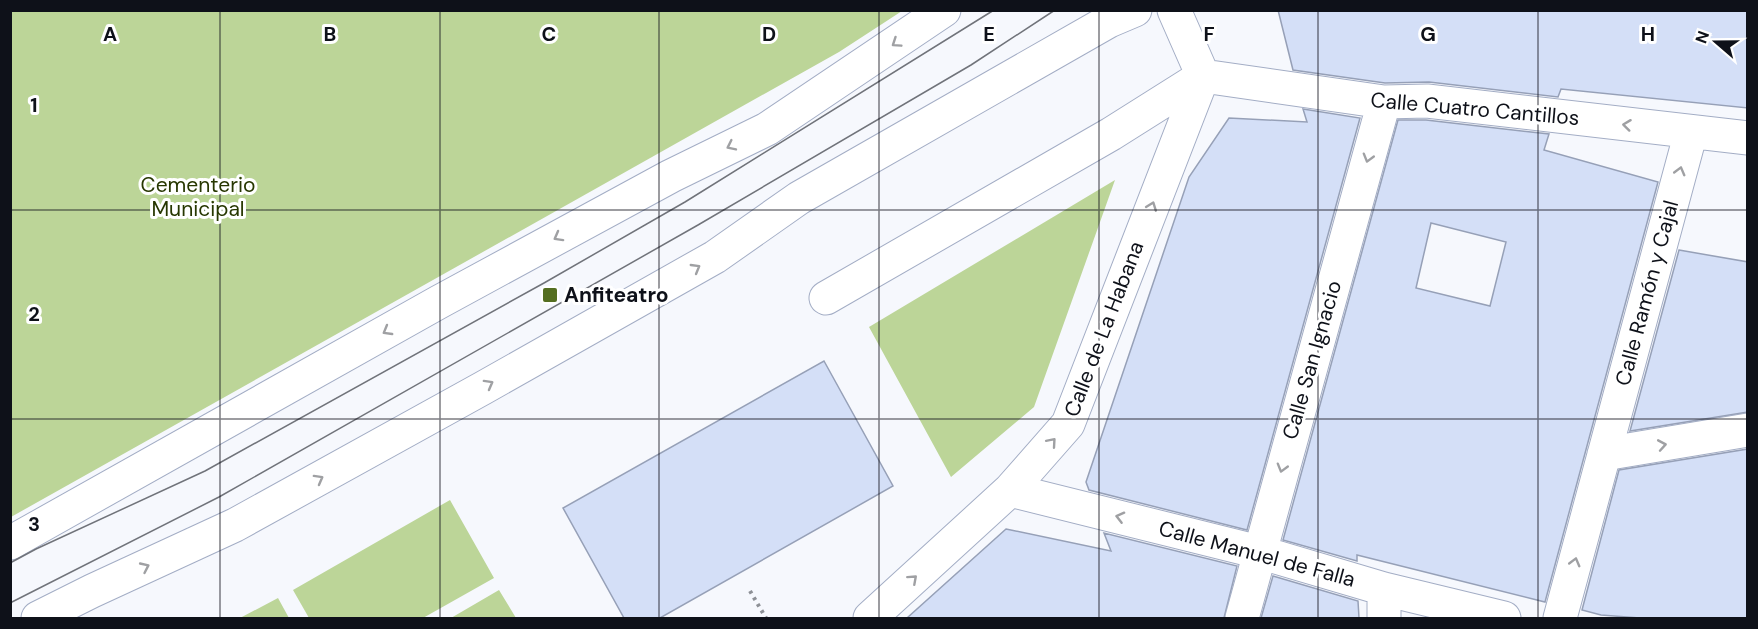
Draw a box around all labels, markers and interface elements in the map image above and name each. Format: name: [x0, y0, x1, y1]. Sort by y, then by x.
north arrow: [1686, 12, 1746, 72]
text: A: [103, 21, 117, 47]
text: B: [324, 21, 336, 47]
text: C: [542, 21, 556, 47]
text: D: [762, 21, 776, 47]
text: E: [983, 21, 995, 47]
text: F: [1203, 21, 1215, 47]
text: G: [1420, 21, 1436, 47]
text: H: [1641, 21, 1655, 47]
text: N: [1691, 28, 1714, 46]
one-way arrow: [892, 36, 903, 47]
street label: Calle Cuatro Cantillos: [1369, 86, 1581, 132]
text: 1: [30, 92, 38, 118]
one-way arrow: [1622, 119, 1631, 131]
one-way arrow: [726, 139, 737, 151]
one-way arrow: [1363, 152, 1375, 163]
one-way arrow: [1673, 166, 1686, 176]
park label: Cementerio Municipal: [141, 171, 255, 223]
street label: Calle Ramón y Cajal: [1609, 197, 1685, 389]
one-way arrow: [1145, 201, 1158, 212]
one-way arrow: [554, 230, 564, 241]
street label: Calle de La Habana: [1058, 237, 1150, 421]
one-way arrow: [690, 264, 700, 275]
street label: Calle San Ignacio: [1276, 277, 1348, 443]
place label: Anfiteatro: [564, 281, 669, 309]
marker: Anfiteatro: [541, 286, 559, 304]
text: 2: [28, 301, 40, 327]
one-way arrow: [383, 324, 393, 335]
one-way arrow: [483, 380, 493, 391]
one-way arrow: [1045, 438, 1056, 449]
one-way arrow: [1657, 439, 1666, 451]
one-way arrow: [1277, 462, 1289, 473]
one-way arrow: [312, 475, 323, 486]
text: 3: [28, 511, 40, 537]
one-way arrow: [1116, 512, 1126, 525]
street label: Calle Manuel de Falla: [1156, 514, 1358, 594]
one-way arrow: [1568, 557, 1581, 567]
one-way arrow: [138, 562, 149, 574]
one-way arrow: [906, 575, 917, 586]

